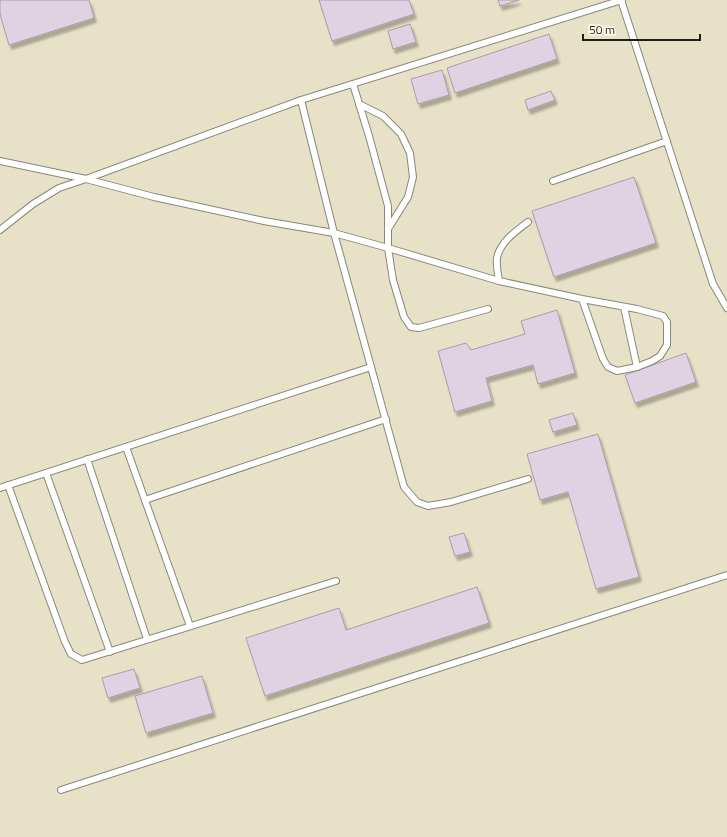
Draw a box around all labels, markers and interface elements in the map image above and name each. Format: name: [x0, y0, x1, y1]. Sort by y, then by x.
scale bar: [583, 16, 700, 42]
text: 50 m: [589, 20, 615, 39]

